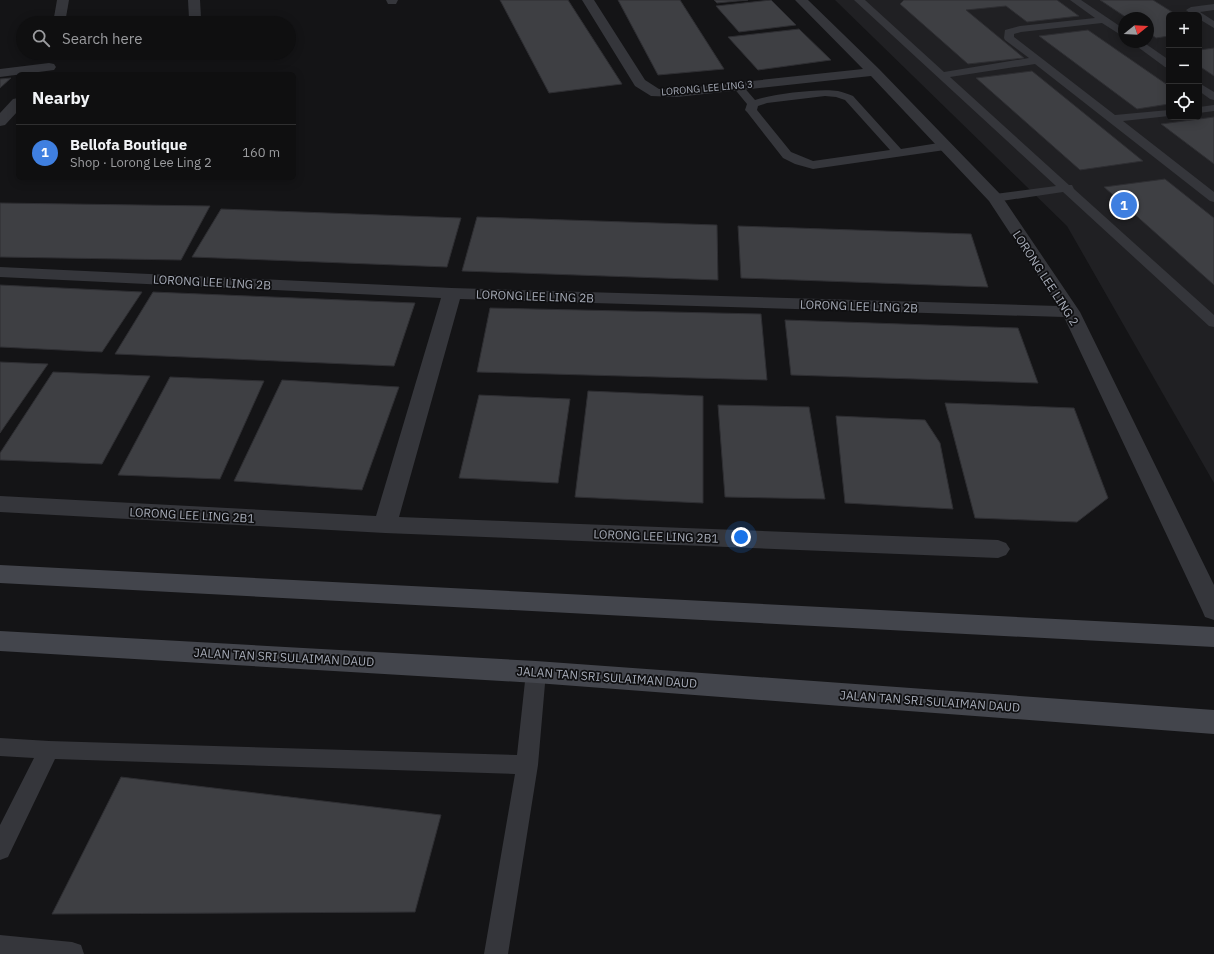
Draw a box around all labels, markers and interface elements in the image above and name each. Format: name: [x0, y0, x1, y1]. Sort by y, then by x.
north arrow: [1118, 12, 1154, 48]
map controls: [1166, 12, 1202, 120]
button: +: [1166, 12, 1202, 48]
search box: [16, 16, 296, 60]
icon: search: [30, 27, 52, 49]
text: Search here: [62, 29, 142, 48]
button: −: [1166, 48, 1202, 84]
street label: LORONG LEE LING 3: [661, 78, 753, 98]
button: locate: [1166, 84, 1202, 120]
text: Nearby: [32, 87, 90, 109]
text: Bellofa Boutique: [70, 135, 187, 154]
text: 1: [41, 144, 49, 161]
text: 160 m: [242, 144, 280, 161]
text: Shop · Lorong Lee Ling 2: [70, 154, 212, 171]
pin: 1: [1111, 190, 1137, 220]
street label: LORONG LEE LING 2: [1010, 228, 1082, 328]
street label: LORONG LEE LING 2B: [153, 271, 272, 293]
street label: LORONG LEE LING 2B: [476, 286, 594, 306]
street label: LORONG LEE LING 2B: [800, 296, 918, 316]
street label: LORONG LEE LING 2B1: [129, 504, 255, 526]
street label: LORONG LEE LING 2B1: [593, 526, 719, 546]
your location: [731, 527, 751, 547]
street label: JALAN TAN SRI SULAIMAN DAUD: [193, 645, 375, 669]
street label: JALAN TAN SRI SULAIMAN DAUD: [516, 663, 698, 691]
street label: JALAN TAN SRI SULAIMAN DAUD: [839, 687, 1021, 715]

